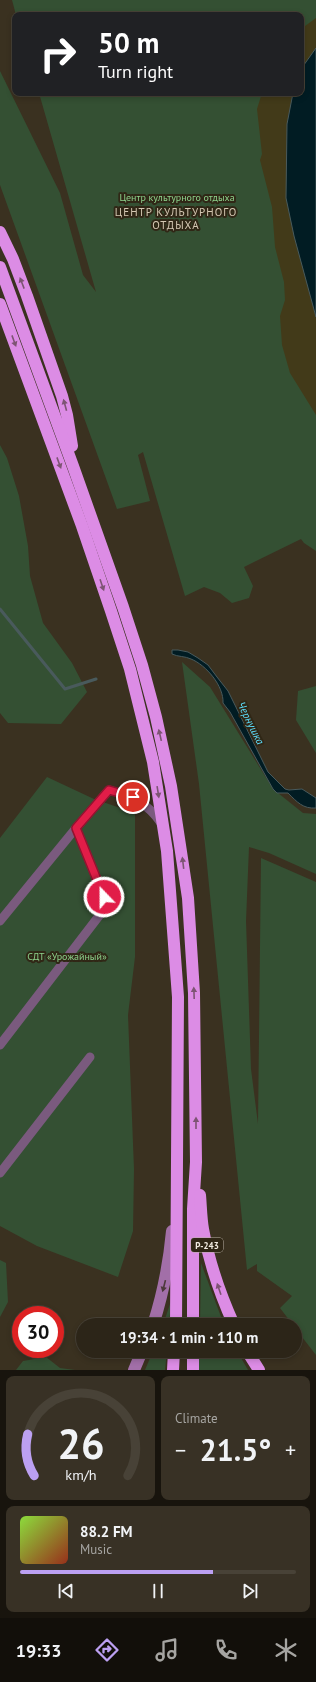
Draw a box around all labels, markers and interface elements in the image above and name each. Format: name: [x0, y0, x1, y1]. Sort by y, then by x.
text: 50 m: [98, 24, 159, 61]
icon: right: [32, 28, 84, 80]
text: Turn right: [98, 60, 173, 83]
park label: Центр культурного отдыха: [119, 191, 235, 204]
district label: ЦЕНТР КУЛЬТУРНОГО ОТДЫХА: [115, 205, 237, 232]
one-way arrow: [18, 276, 24, 288]
one-way arrow: [11, 335, 17, 347]
one-way arrow: [62, 399, 68, 411]
one-way arrow: [56, 457, 62, 469]
one-way arrow: [99, 580, 105, 592]
water label: Чернушка: [235, 699, 268, 747]
one-way arrow: [157, 729, 163, 742]
pin: [116, 780, 150, 814]
one-way arrow: [155, 785, 161, 798]
icon: arrive: [122, 786, 144, 808]
one-way arrow: [180, 857, 187, 869]
position arrow: [83, 876, 125, 918]
park label: СДТ «Урожайный»: [27, 950, 107, 963]
one-way arrow: [191, 986, 197, 999]
one-way arrow: [193, 1116, 199, 1129]
road number: Р-243: [191, 1238, 223, 1252]
one-way arrow: [161, 1280, 167, 1292]
one-way arrow: [216, 1283, 222, 1295]
speed limit sign: 30: [12, 1306, 64, 1358]
text: 19:34 · 1 min · 110 m: [120, 1328, 258, 1347]
text: Climate: [175, 1410, 218, 1427]
text: 26: [57, 1417, 104, 1470]
text: 21.5°: [200, 1430, 271, 1469]
text: −: [175, 1436, 186, 1464]
text: +: [285, 1436, 296, 1464]
text: km/h: [65, 1465, 96, 1484]
text: 88.2 FM: [80, 1522, 133, 1541]
text: Music: [80, 1541, 112, 1558]
icon: previous: [55, 1580, 77, 1602]
icon: pause: [147, 1580, 169, 1602]
icon: next: [239, 1580, 261, 1602]
icon: directions: [93, 1636, 121, 1664]
icon: music: [153, 1636, 181, 1664]
icon: phone: [212, 1636, 240, 1664]
icon: climate: [272, 1636, 300, 1664]
text: 19:33: [16, 1639, 62, 1662]

